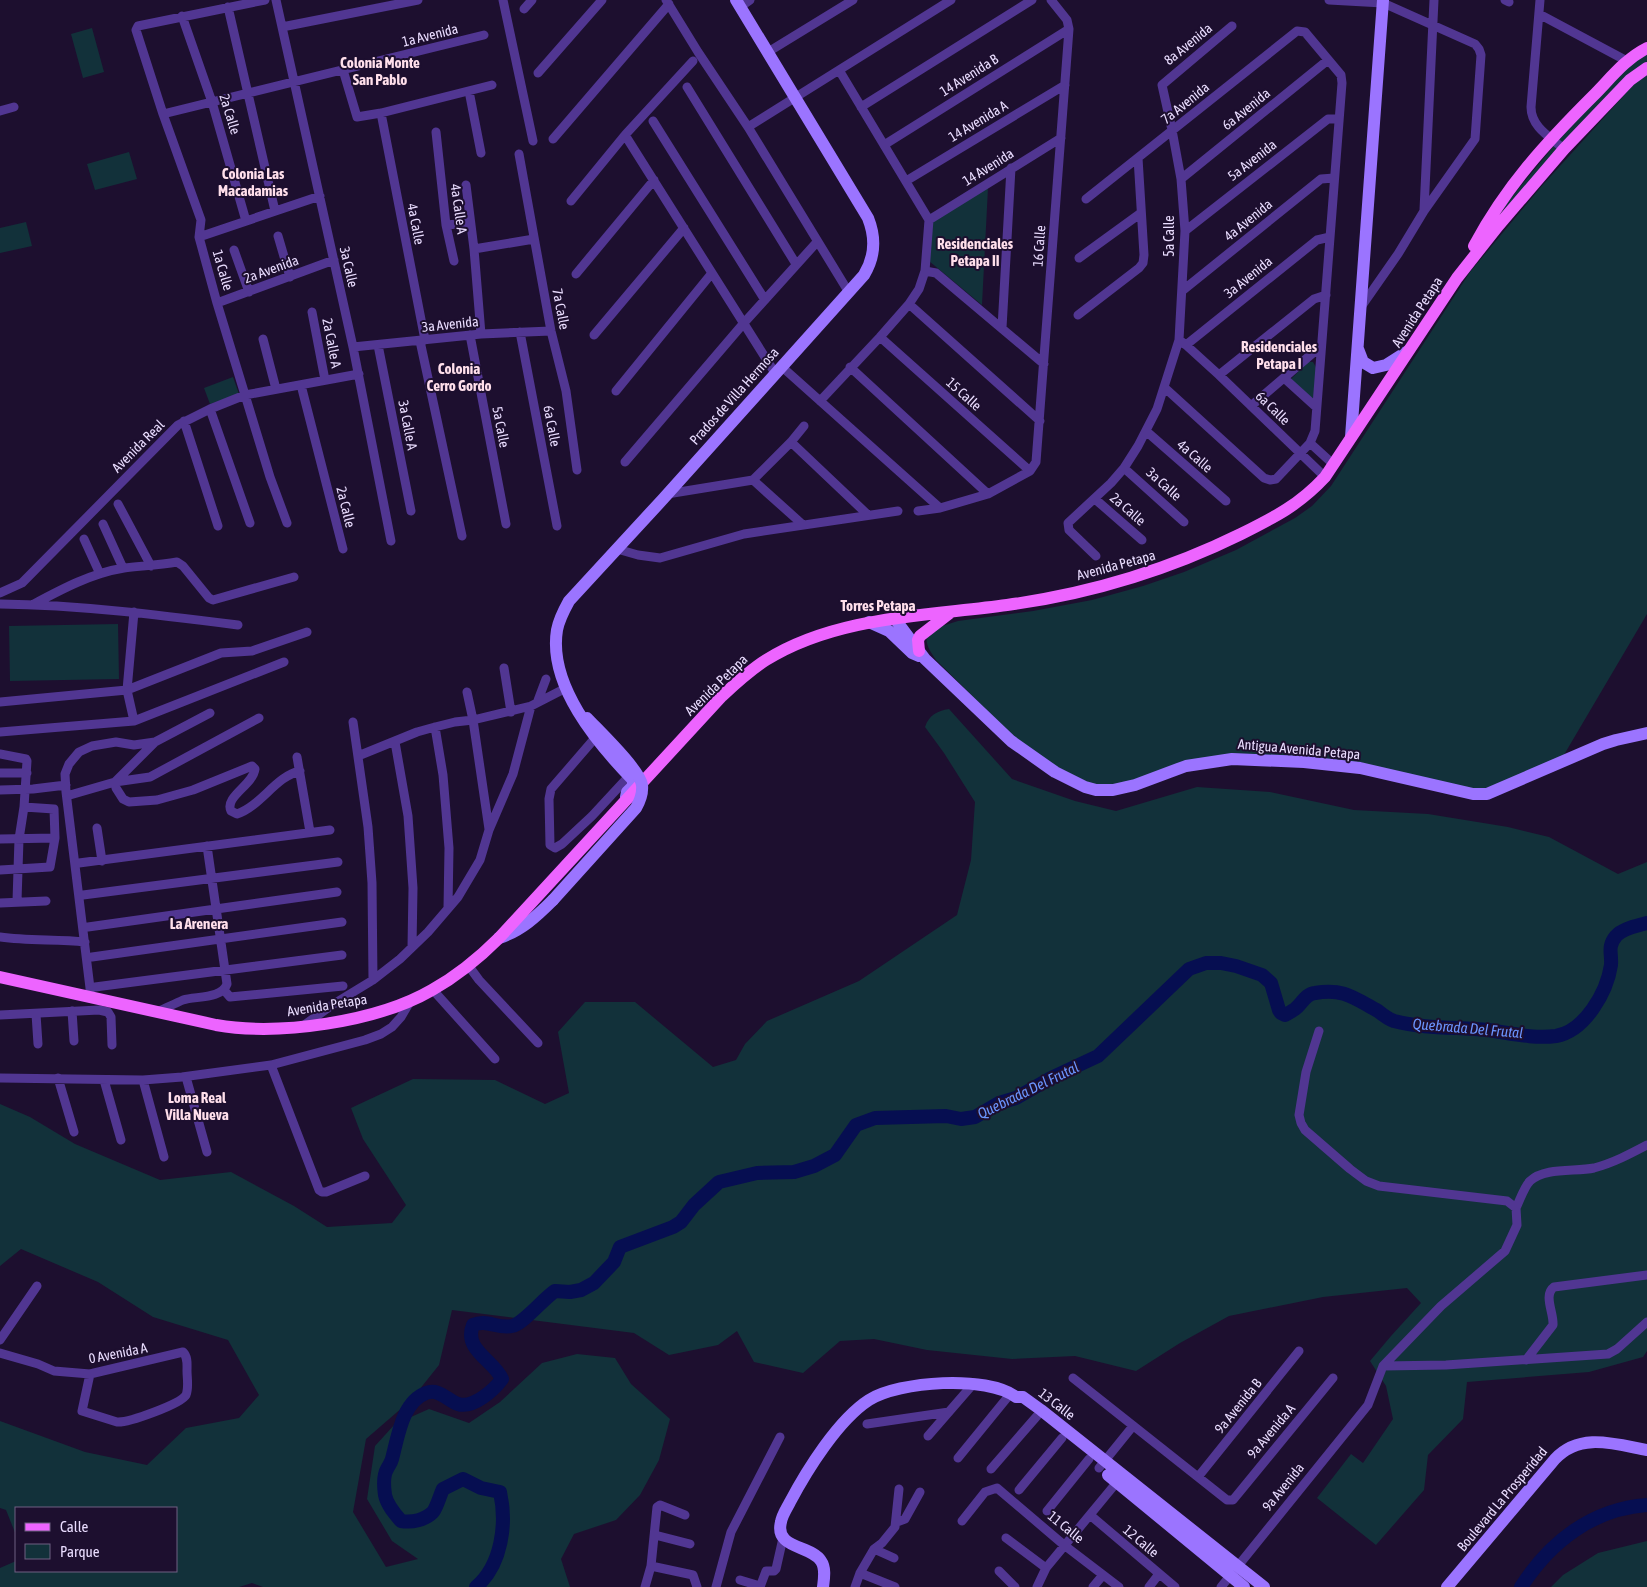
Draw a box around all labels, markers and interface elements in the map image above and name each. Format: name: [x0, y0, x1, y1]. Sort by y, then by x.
street label: 1a Avenida: [400, 20, 460, 50]
street label: 8a Avenida: [1161, 20, 1215, 68]
street label: 14 Avenida B: [937, 51, 1001, 99]
district label: Colonia Monte San Pablo: [340, 54, 420, 88]
street label: 7a Avenida: [1158, 79, 1212, 127]
street label: 6a Avenida: [1219, 85, 1273, 133]
street label: 2a Calle: [216, 92, 244, 136]
street label: 14 Avenida A: [946, 97, 1010, 145]
street label: 5a Avenida: [1225, 136, 1279, 184]
street label: 14 Avenida: [960, 145, 1016, 189]
district label: Colonia Las Macadamias: [218, 165, 289, 199]
street label: 4a Calle A: [448, 183, 470, 235]
street label: 4a Avenida: [1221, 196, 1275, 244]
street label: 4a Calle: [404, 202, 428, 246]
street label: 5a Calle: [1161, 215, 1177, 257]
street label: 16 Calle: [1030, 225, 1048, 267]
district label: Residenciales Petapa II: [937, 235, 1014, 269]
street label: 3a Calle: [337, 245, 361, 289]
street label: 1a Calle: [210, 248, 236, 292]
street label: 2a Avenida: [241, 252, 301, 286]
street label: 3a Avenida: [1221, 253, 1275, 301]
street label: Avenida Petapa: [1388, 274, 1446, 350]
street label: 7a Calle: [549, 287, 573, 331]
street label: 3a Avenida: [421, 313, 479, 335]
street label: 2a Calle A: [319, 317, 345, 369]
district label: Residenciales Petapa I: [1241, 338, 1318, 372]
street label: Prados de Villa Hermosa: [686, 344, 782, 448]
district label: Colonia Cerro Gordo: [426, 360, 492, 394]
street label: 15 Calle: [943, 374, 985, 414]
street label: 6a Calle: [1253, 388, 1293, 428]
street label: 3a Calle A: [395, 399, 421, 451]
street label: 6a Calle: [540, 404, 564, 448]
street label: 5a Calle: [489, 405, 513, 449]
street label: Avenida Real: [108, 416, 168, 476]
street label: 4a Calle: [1174, 436, 1216, 476]
street label: 3a Calle: [1143, 464, 1185, 504]
street label: 2a Calle: [333, 485, 359, 529]
street label: 2a Calle: [1107, 489, 1149, 529]
street label: Avenida Petapa: [1075, 547, 1157, 583]
district label: Torres Petapa: [840, 597, 916, 614]
street label: Avenida Petapa: [681, 651, 751, 719]
street label: Antigua Avenida Petapa: [1237, 736, 1361, 762]
district label: La Arenera: [170, 915, 228, 932]
street label: Avenida Petapa: [286, 991, 368, 1019]
water label: Quebrada Del Frutal: [1412, 1015, 1524, 1041]
water label: Quebrada Del Frutal: [974, 1058, 1082, 1122]
district label: Loma Real Villa Nueva: [164, 1089, 229, 1123]
street label: 0 Avenida A: [87, 1339, 149, 1367]
street label: 9a Avenida B: [1211, 1375, 1265, 1437]
street label: 13 Calle: [1036, 1385, 1078, 1423]
street label: 9a Avenida A: [1244, 1401, 1298, 1461]
street label: Boulevard La Prosperidad: [1454, 1444, 1550, 1554]
street label: 9a Avenida: [1259, 1460, 1307, 1514]
legend: [15, 1507, 178, 1572]
street label: 11 Calle: [1045, 1508, 1087, 1546]
text: Calle: [60, 1518, 89, 1535]
street label: 12 Calle: [1120, 1522, 1162, 1560]
text: Parque: [60, 1543, 100, 1560]

